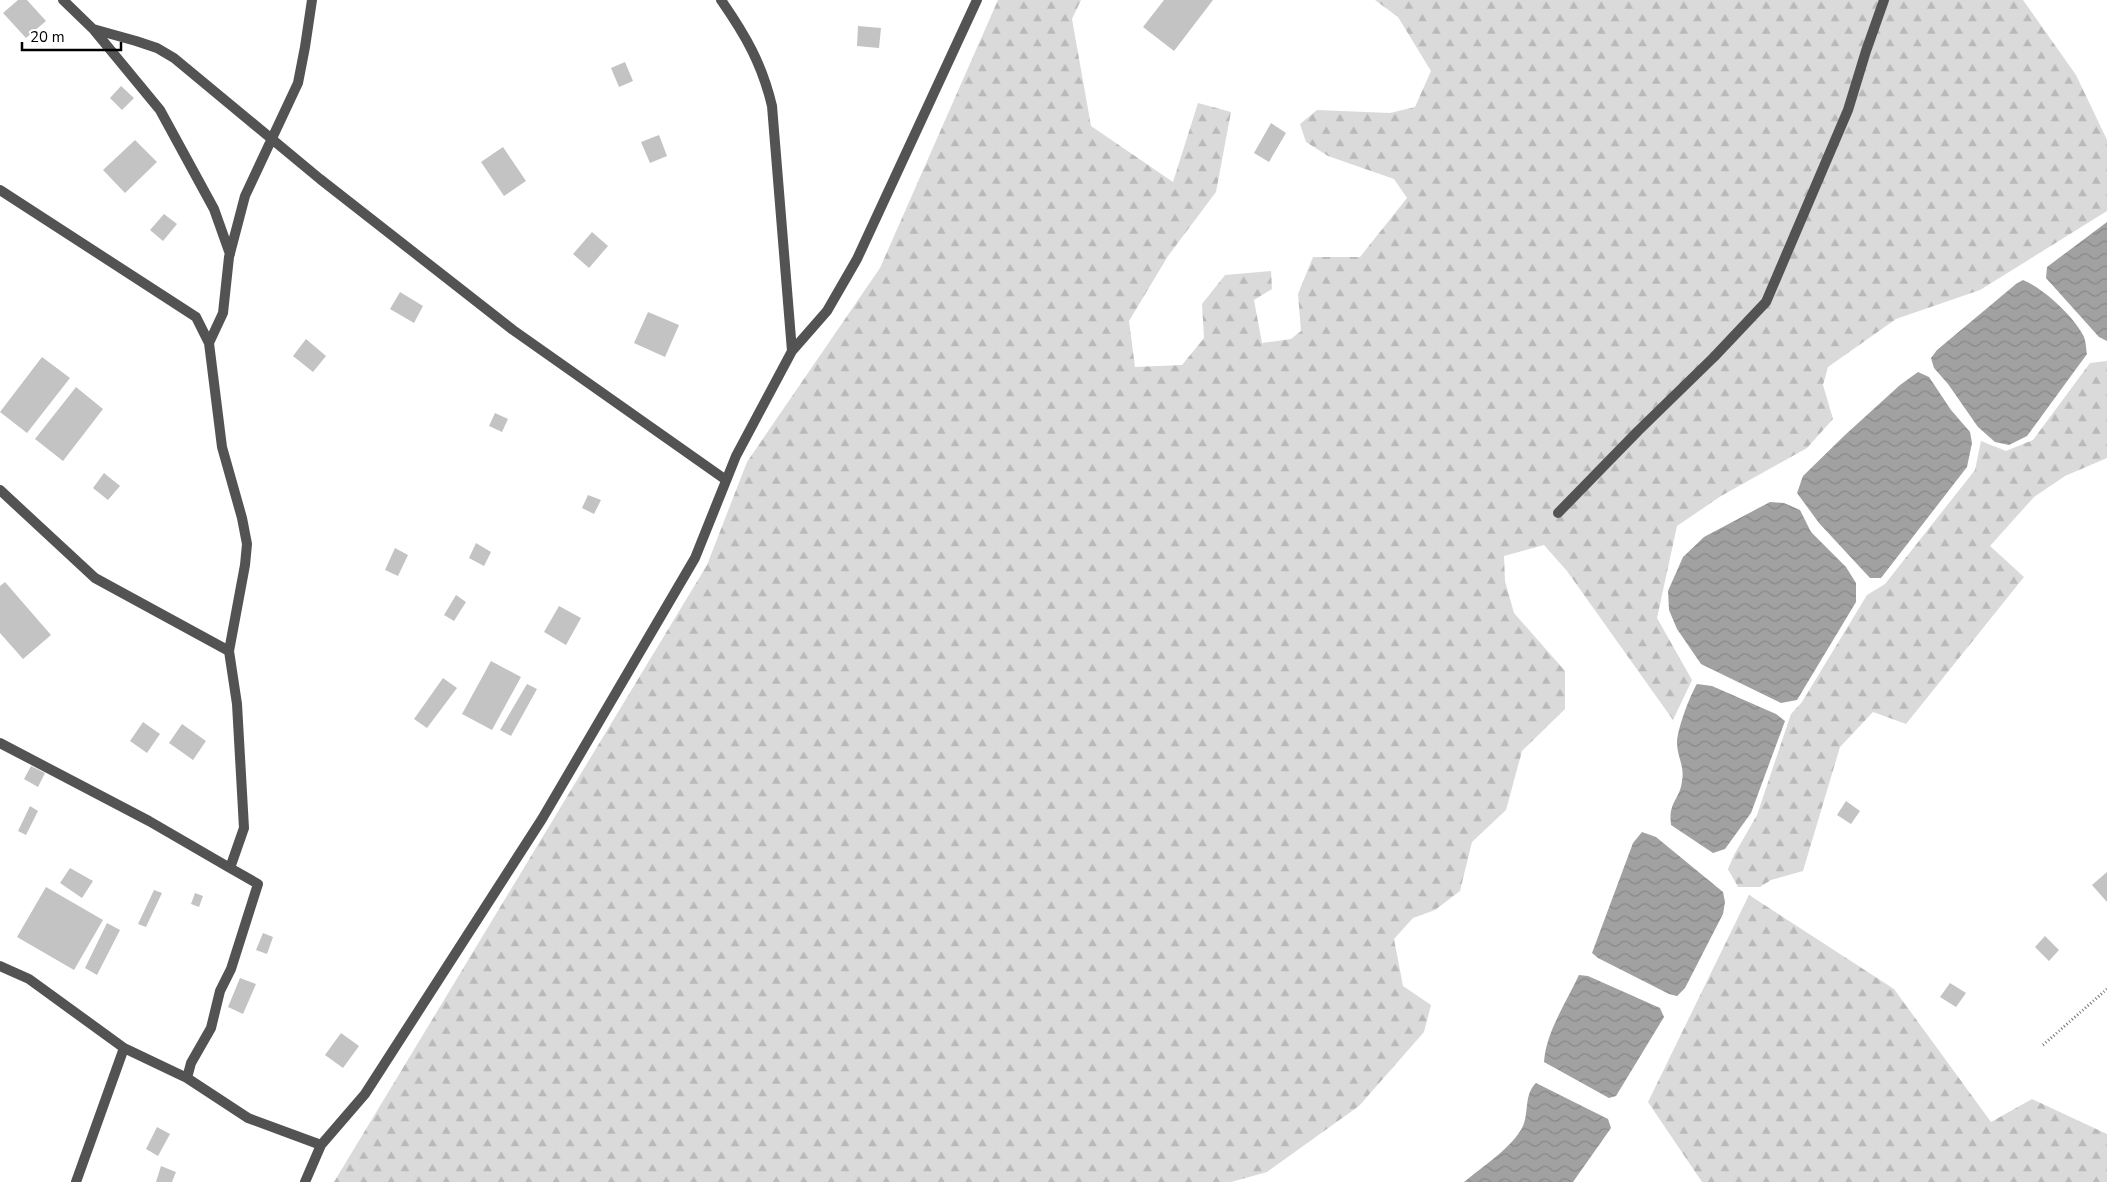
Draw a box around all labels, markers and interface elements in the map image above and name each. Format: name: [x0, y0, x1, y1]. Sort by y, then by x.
scale bar: [22, 20, 121, 52]
text: 20 m: [30, 27, 65, 47]

